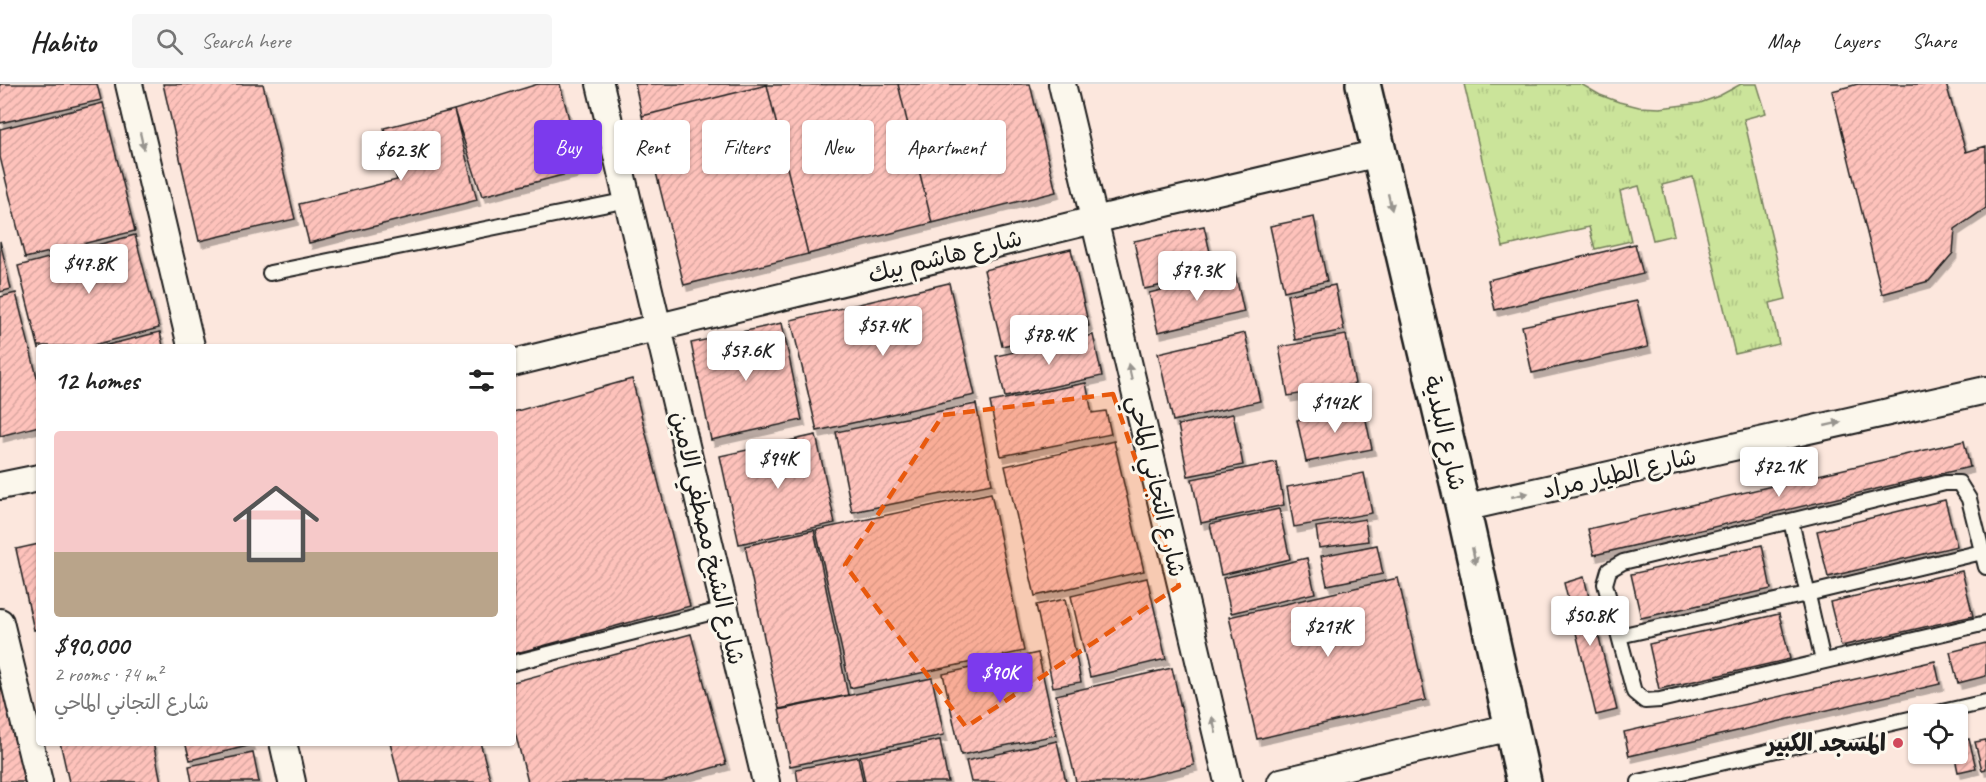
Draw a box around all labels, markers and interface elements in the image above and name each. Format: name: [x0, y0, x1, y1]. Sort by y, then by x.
search box: [132, 14, 552, 68]
text: Habito: [30, 24, 96, 59]
icon: search: [153, 25, 186, 58]
text: Search here: [201, 27, 291, 55]
text: Map: [1767, 28, 1800, 54]
text: Layers: [1833, 28, 1879, 54]
text: Share: [1912, 28, 1956, 54]
chip: Buy: [534, 120, 602, 174]
chip: Rent: [614, 120, 690, 174]
chip: Filters: [702, 120, 790, 174]
chip: New: [802, 120, 874, 174]
chip: Apartment: [886, 120, 1006, 174]
pin: $62.3K: [352, 131, 450, 182]
one-way arrow: [138, 132, 148, 150]
text: $62.3K: [376, 138, 426, 163]
one-way arrow: [1386, 193, 1396, 212]
street label: شارع هاشم بيك: [865, 222, 1026, 293]
pin: $47.8K: [40, 244, 138, 295]
text: $47.8K: [64, 251, 114, 276]
pin: $79.3K: [1148, 251, 1246, 302]
text: $79.3K: [1172, 258, 1222, 283]
pin: $57.4K: [834, 306, 932, 357]
text: $57.4K: [858, 313, 908, 338]
pin: $78.4K: [1000, 315, 1098, 366]
text: $78.4K: [1024, 322, 1074, 347]
pin: $57.6K: [697, 331, 795, 382]
text: $57.6K: [721, 338, 771, 363]
one-way arrow: [1125, 363, 1135, 381]
text: 12 homes: [54, 364, 139, 397]
icon: filters: [465, 364, 498, 397]
street label: شارع البلدية: [1415, 373, 1473, 494]
pin: $142K: [1293, 383, 1377, 434]
text: $142K: [1312, 390, 1358, 415]
street label: شارع التجاني الماحي: [1116, 392, 1193, 581]
street label: شارع الشيخ مصطفي الامين: [658, 408, 752, 669]
one-way arrow: [1824, 419, 1843, 429]
pin: $94K: [742, 439, 814, 490]
street label: شارع الطيار مراد: [1539, 441, 1700, 507]
text: $94K: [760, 446, 796, 471]
pin: $72.1K: [1730, 447, 1828, 498]
text: $72.1K: [1754, 454, 1804, 479]
icon: home: [222, 470, 330, 578]
one-way arrow: [1511, 490, 1530, 499]
one-way arrow: [1469, 547, 1479, 565]
pin: $50.8K: [1541, 596, 1639, 647]
text: $50.8K: [1565, 603, 1615, 628]
pin: $217K: [1286, 607, 1370, 658]
text: $217K: [1305, 614, 1351, 639]
text: $90,000: [54, 629, 129, 662]
pin: $90K: [964, 653, 1036, 704]
text: $90K: [982, 660, 1018, 685]
text: 2 rooms · 74 m²: [54, 662, 162, 687]
text: شارع التجاني الماحي: [54, 690, 209, 715]
map controls: [1908, 704, 1968, 764]
button: locate: [1908, 704, 1968, 764]
one-way arrow: [1209, 716, 1219, 734]
place label: المسجد الكبير: [1765, 728, 1886, 758]
marker: المسجد الكبير: [1891, 736, 1905, 750]

